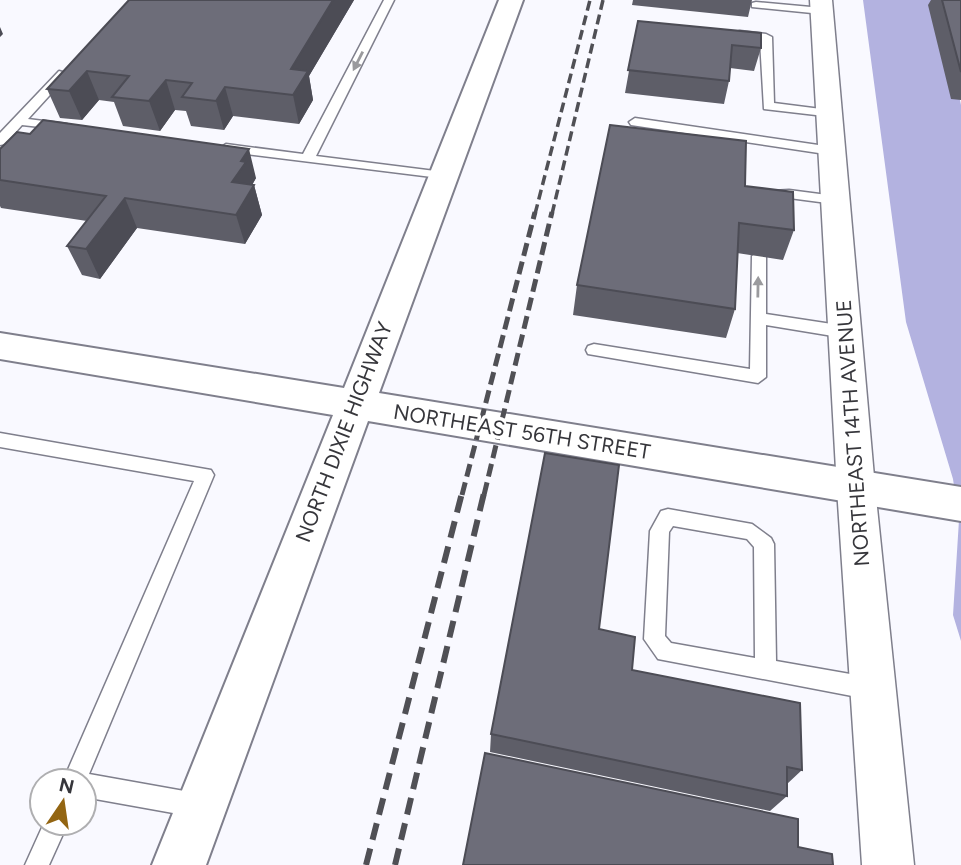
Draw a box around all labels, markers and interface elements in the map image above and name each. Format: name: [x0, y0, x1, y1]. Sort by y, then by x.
one-way arrow: [353, 51, 364, 71]
one-way arrow: [752, 276, 764, 298]
street label: NORTHEAST 14TH AVENUE: [831, 299, 874, 567]
street label: NORTH DIXIE HIGHWAY: [290, 318, 397, 545]
street label: NORTHEAST 56TH STREET: [392, 399, 653, 464]
north arrow: [28, 767, 98, 837]
text: N: [57, 773, 76, 799]

